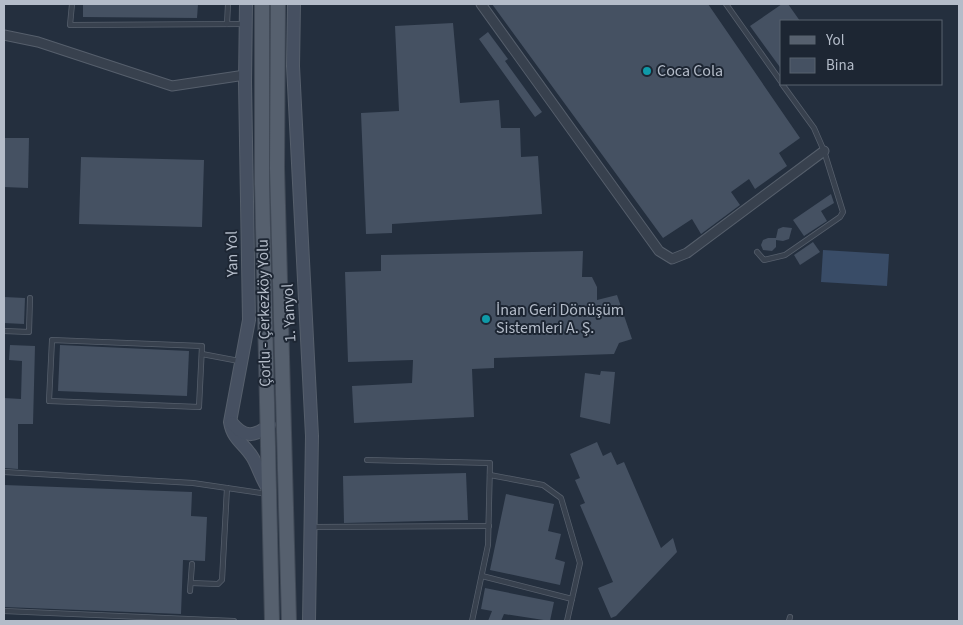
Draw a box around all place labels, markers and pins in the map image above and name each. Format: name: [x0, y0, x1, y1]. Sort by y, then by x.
place label: Coca Cola: [657, 60, 723, 82]
marker: Coca Cola: [641, 65, 653, 77]
place label: İnan Geri Dönüşüm Sistemleri A. Ş.: [496, 299, 624, 339]
marker: İnan Geri Dönüşüm Sistemleri A. Ş.: [480, 313, 492, 325]

